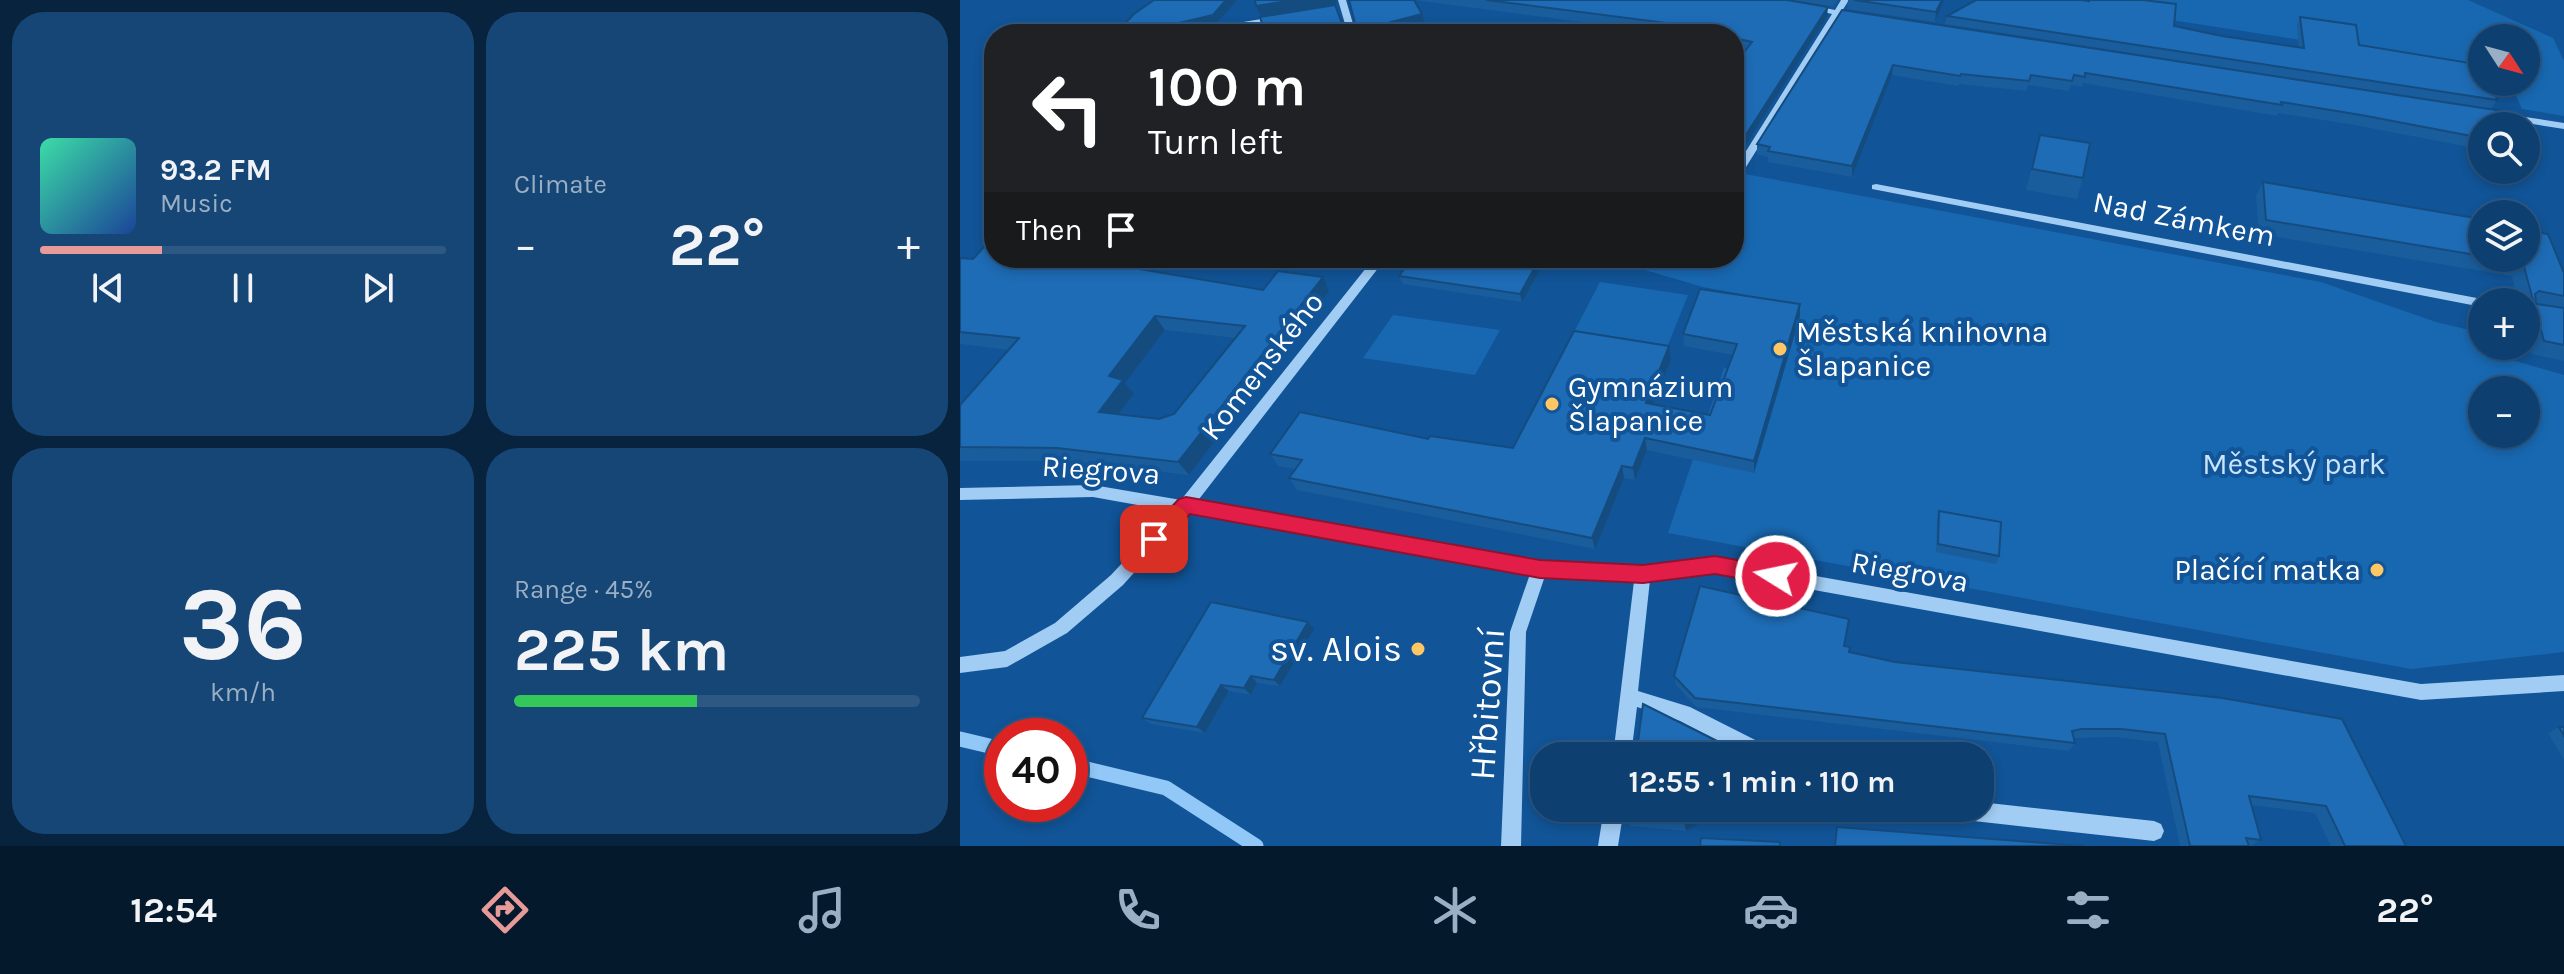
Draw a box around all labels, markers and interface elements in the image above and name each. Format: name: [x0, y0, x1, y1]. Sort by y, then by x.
north arrow: [2468, 24, 2540, 96]
map controls: [2468, 24, 2540, 448]
text: 100 m: [1148, 54, 1306, 119]
icon: left: [1016, 56, 1120, 160]
button: search: [2468, 112, 2540, 184]
text: Turn left: [1148, 121, 1283, 163]
text: 93.2 FM: [160, 152, 272, 188]
text: Climate: [514, 169, 607, 200]
street label: Nad Zámkem: [2090, 184, 2278, 254]
text: Music: [160, 188, 233, 219]
button: layers: [2468, 200, 2540, 272]
icon: arrive: [1099, 208, 1143, 252]
text: 22°: [669, 210, 765, 280]
text: Then: [1016, 212, 1083, 248]
text: −: [514, 220, 537, 271]
text: +: [897, 220, 920, 271]
icon: previous: [86, 266, 130, 310]
icon: pause: [221, 266, 265, 310]
icon: next: [356, 266, 400, 310]
street label: Komenského: [1193, 284, 1331, 448]
button: +: [2468, 288, 2540, 360]
place label: Městská knihovna Šlapanice: [1796, 314, 2048, 384]
marker: Městská knihovna Šlapanice: [1771, 340, 1789, 358]
place label: Gymnázium Šlapanice: [1568, 369, 1733, 439]
button: −: [2468, 376, 2540, 448]
marker: Gymnázium Šlapanice: [1543, 395, 1561, 413]
park label: Městský park: [2202, 446, 2386, 482]
street label: Riegrova: [1041, 448, 1161, 492]
pin: [1120, 505, 1188, 573]
icon: arrive: [1132, 517, 1176, 561]
position arrow: [1734, 534, 1818, 618]
street label: Riegrova: [1849, 544, 1971, 600]
place label: Plačící matka: [2174, 552, 2361, 588]
marker: Plačící matka: [2368, 561, 2386, 579]
text: 36: [179, 564, 307, 685]
text: Range · 45%: [514, 574, 653, 605]
text: 225 km: [514, 615, 729, 685]
street label: Hřbitovní: [1461, 626, 1513, 782]
place label: sv. Alois: [1270, 628, 1402, 670]
marker: sv. Alois: [1409, 640, 1427, 658]
text: km/h: [210, 677, 276, 708]
speed limit sign: 40: [984, 718, 1088, 822]
text: 12:55 · 1 min · 110 m: [1629, 764, 1895, 800]
icon: directions: [477, 882, 533, 938]
icon: music: [794, 882, 850, 938]
icon: phone: [1110, 882, 1166, 938]
icon: climate: [1427, 882, 1483, 938]
icon: car: [1743, 882, 1799, 938]
icon: filters: [2060, 882, 2116, 938]
text: 12:54: [130, 889, 217, 931]
text: 22°: [2376, 889, 2434, 931]

